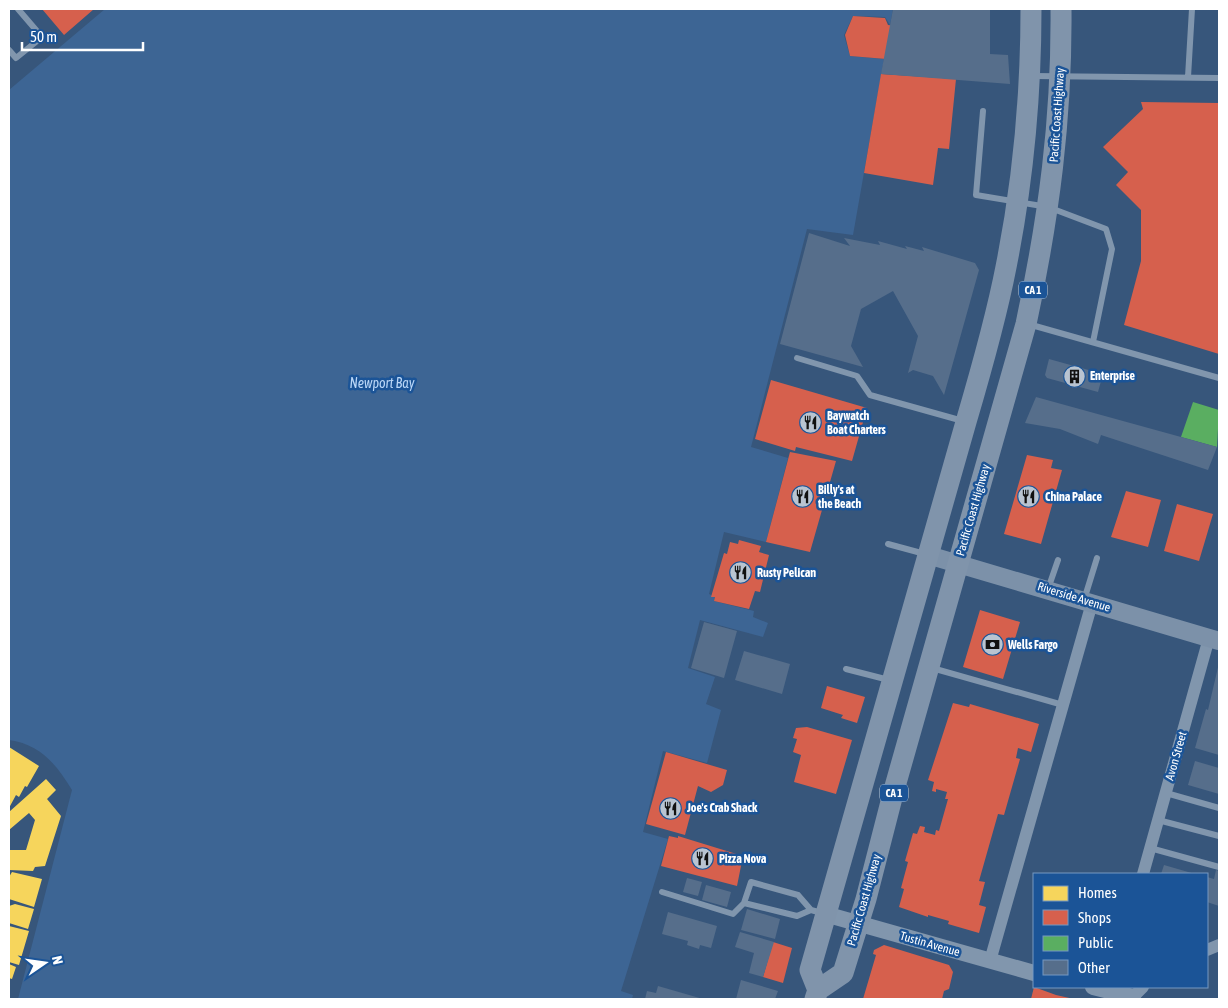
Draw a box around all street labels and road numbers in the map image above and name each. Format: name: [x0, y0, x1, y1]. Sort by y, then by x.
street label: Pacific Coast Highway: [1047, 67, 1067, 163]
road number: CA 1: [1019, 282, 1047, 298]
street label: Pacific Coast Highway: [953, 462, 993, 558]
street label: Riverside Avenue: [1036, 579, 1112, 615]
street label: Avon Street: [1162, 729, 1190, 782]
road number: CA 1: [880, 784, 908, 801]
street label: Pacific Coast Highway: [844, 852, 884, 948]
street label: Tustin Avenue: [898, 929, 962, 959]

